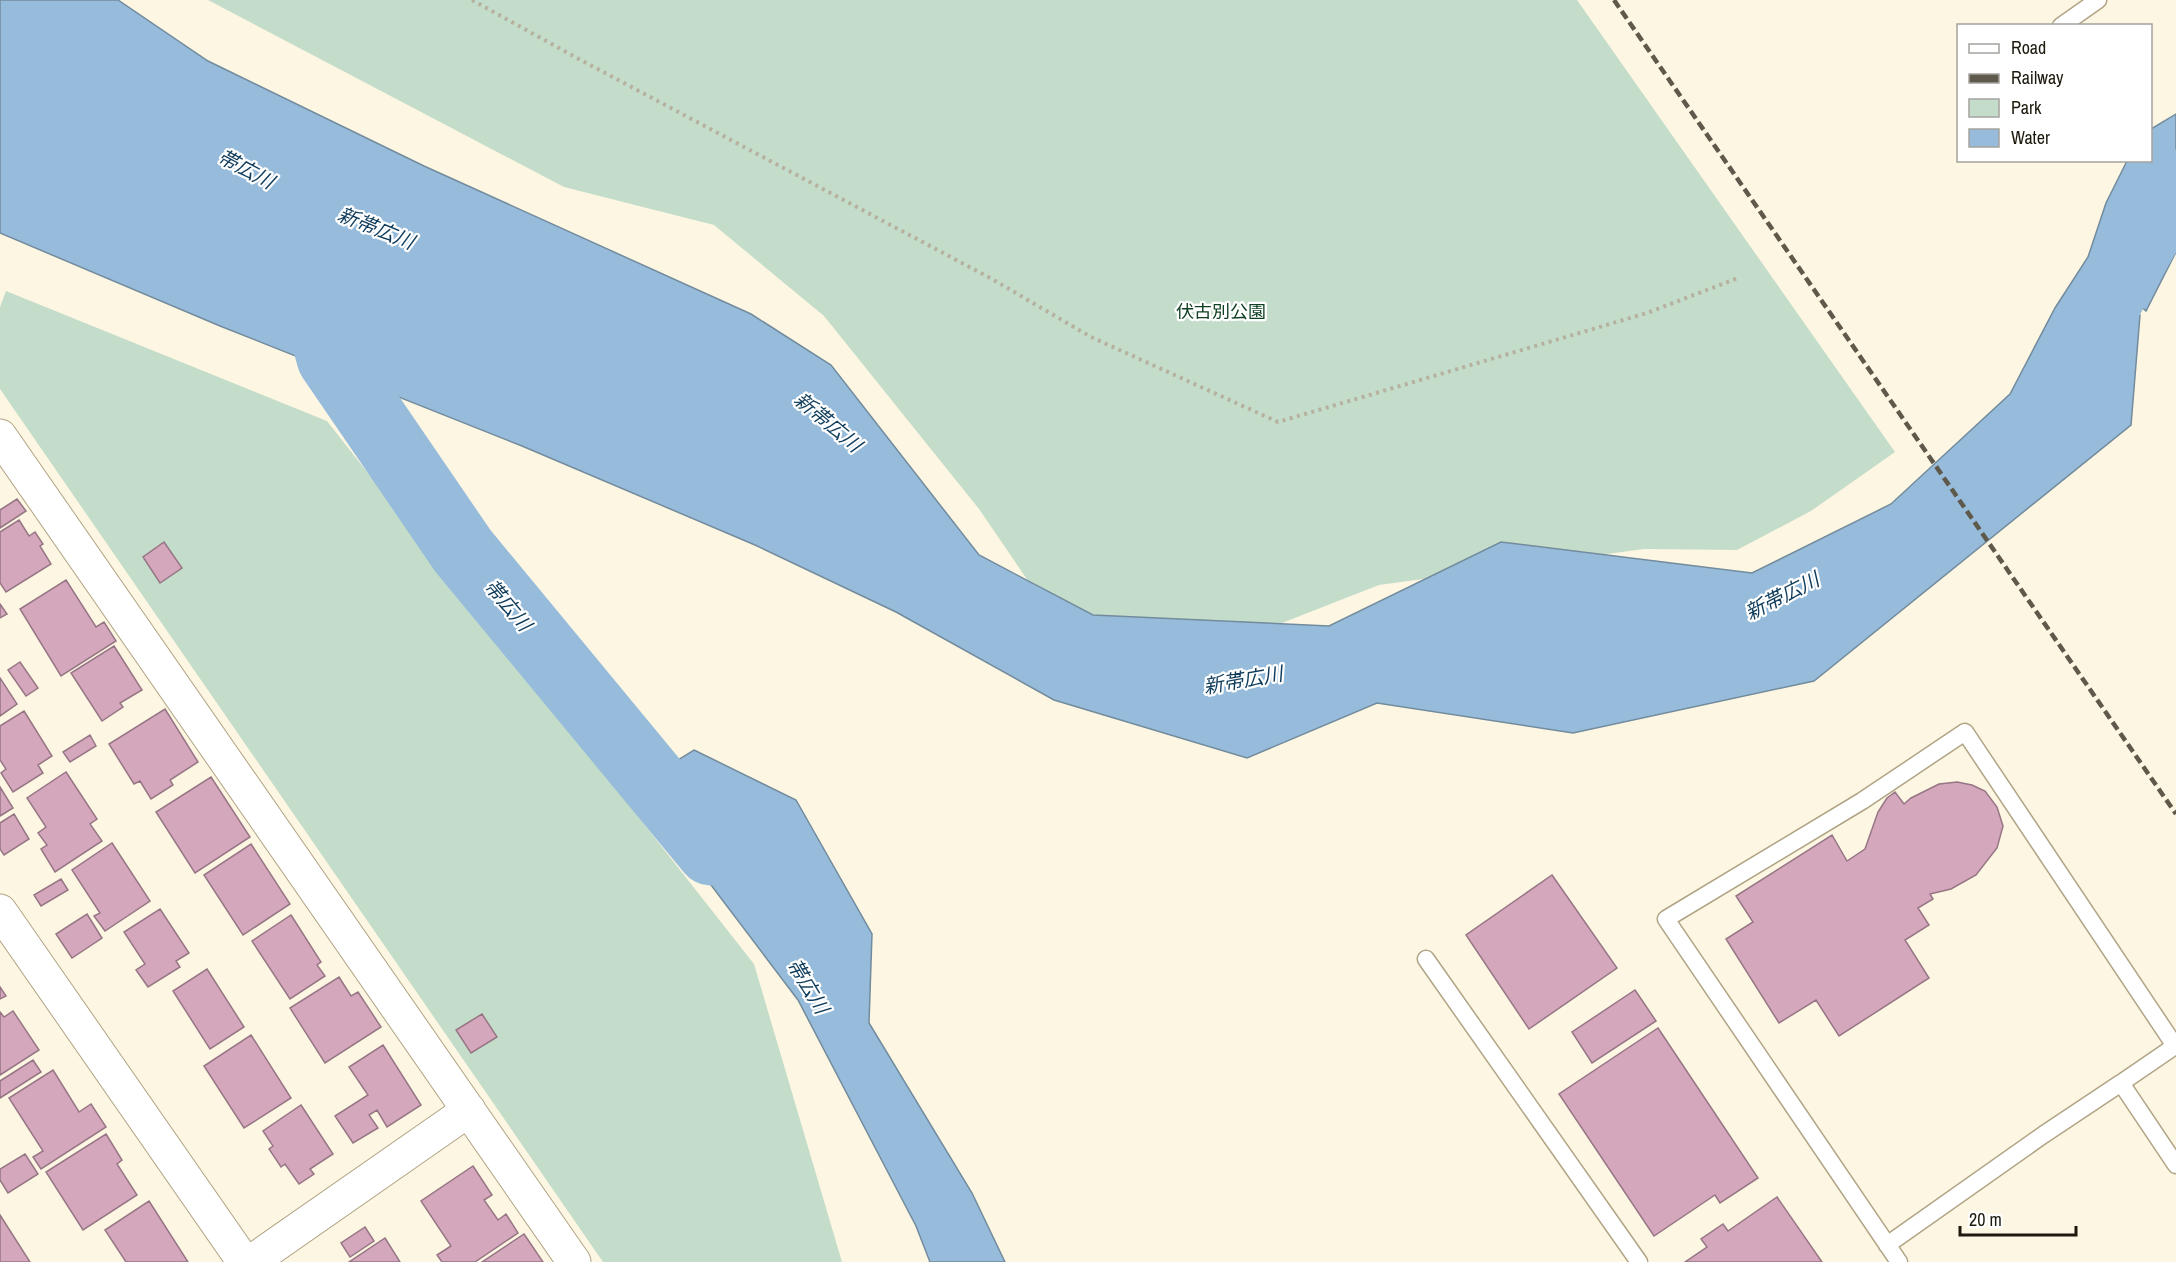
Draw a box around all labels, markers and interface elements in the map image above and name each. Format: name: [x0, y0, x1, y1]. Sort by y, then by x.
legend: [1957, 24, 2152, 162]
text: Road: [2011, 35, 2046, 60]
text: Railway: [2011, 65, 2064, 90]
text: Park: [2011, 95, 2042, 120]
text: Water: [2011, 125, 2050, 150]
water label: 帯広川: [213, 143, 281, 196]
water label: 新帯広川: [334, 200, 420, 256]
park label: 伏古別公園: [1176, 299, 1266, 324]
water label: 新帯広川: [789, 386, 869, 459]
water label: 新帯広川: [1740, 564, 1825, 626]
water label: 帯広川: [479, 573, 539, 638]
water label: 新帯広川: [1201, 659, 1287, 700]
water label: 帯広川: [781, 953, 836, 1020]
scale bar: [1960, 1199, 2076, 1237]
text: 20 m: [1969, 1207, 2002, 1232]

